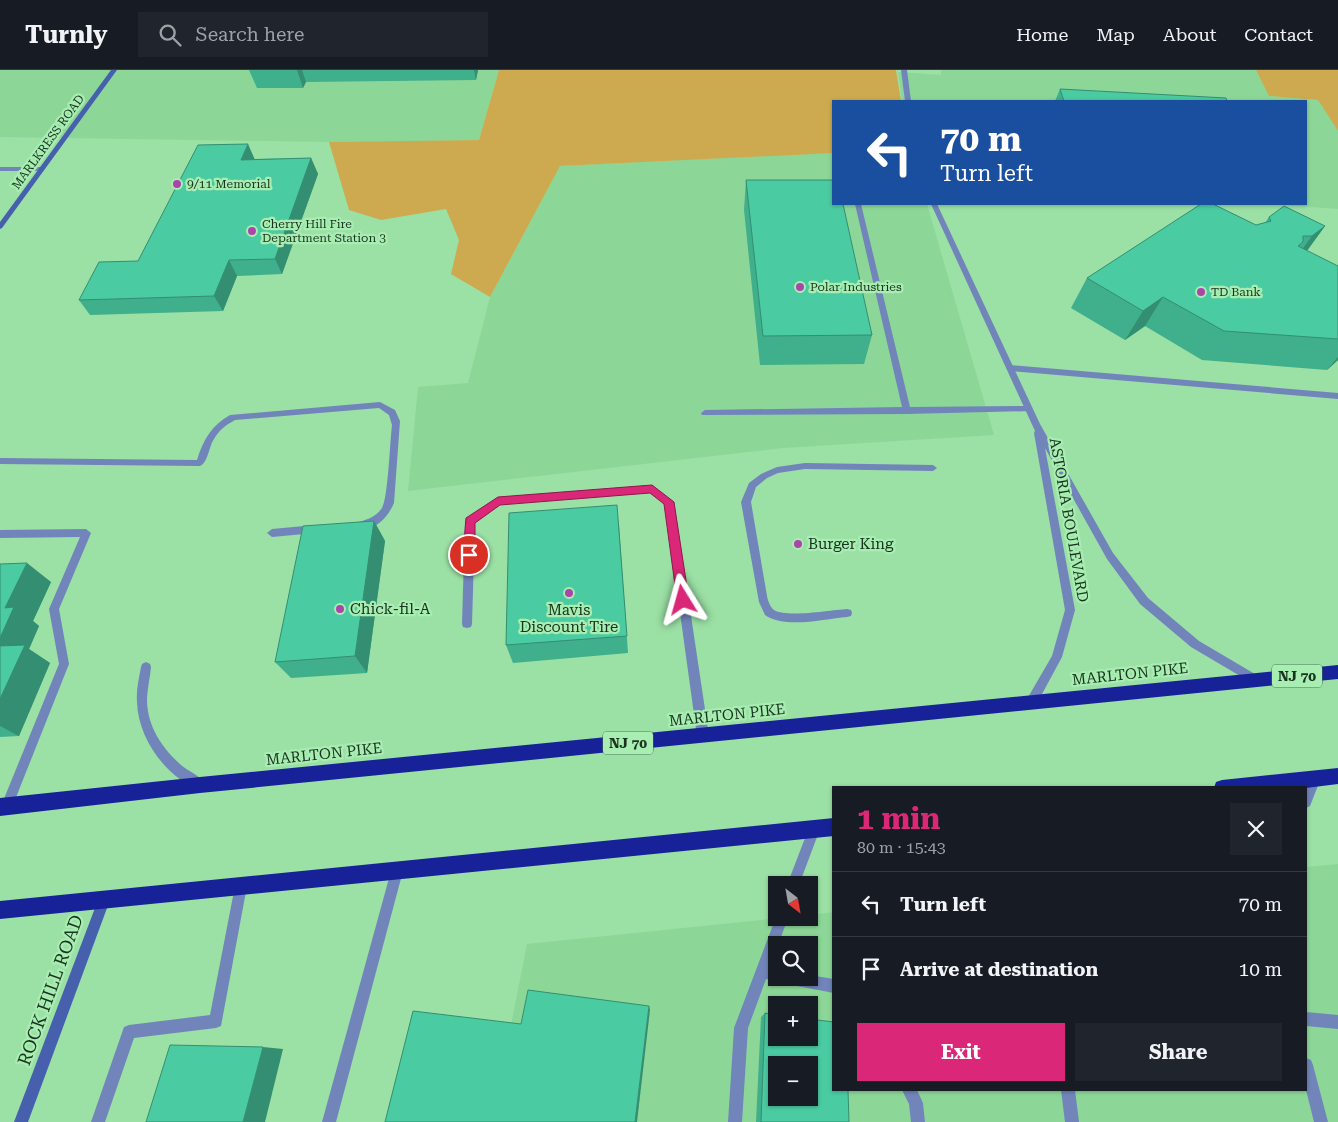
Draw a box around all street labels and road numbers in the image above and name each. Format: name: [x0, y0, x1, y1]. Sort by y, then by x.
street label: MARLKRESS ROAD: [9, 92, 87, 192]
street label: ASTORIA BOULEVARD: [1046, 436, 1092, 604]
street label: MARLTON PIKE: [1071, 659, 1189, 689]
road number: NJ 70: [1272, 664, 1322, 688]
street label: MARLTON PIKE: [668, 700, 786, 730]
road number: NJ 70: [603, 731, 653, 754]
street label: MARLTON PIKE: [265, 739, 383, 769]
street label: ROCK HILL ROAD: [13, 912, 87, 1068]

